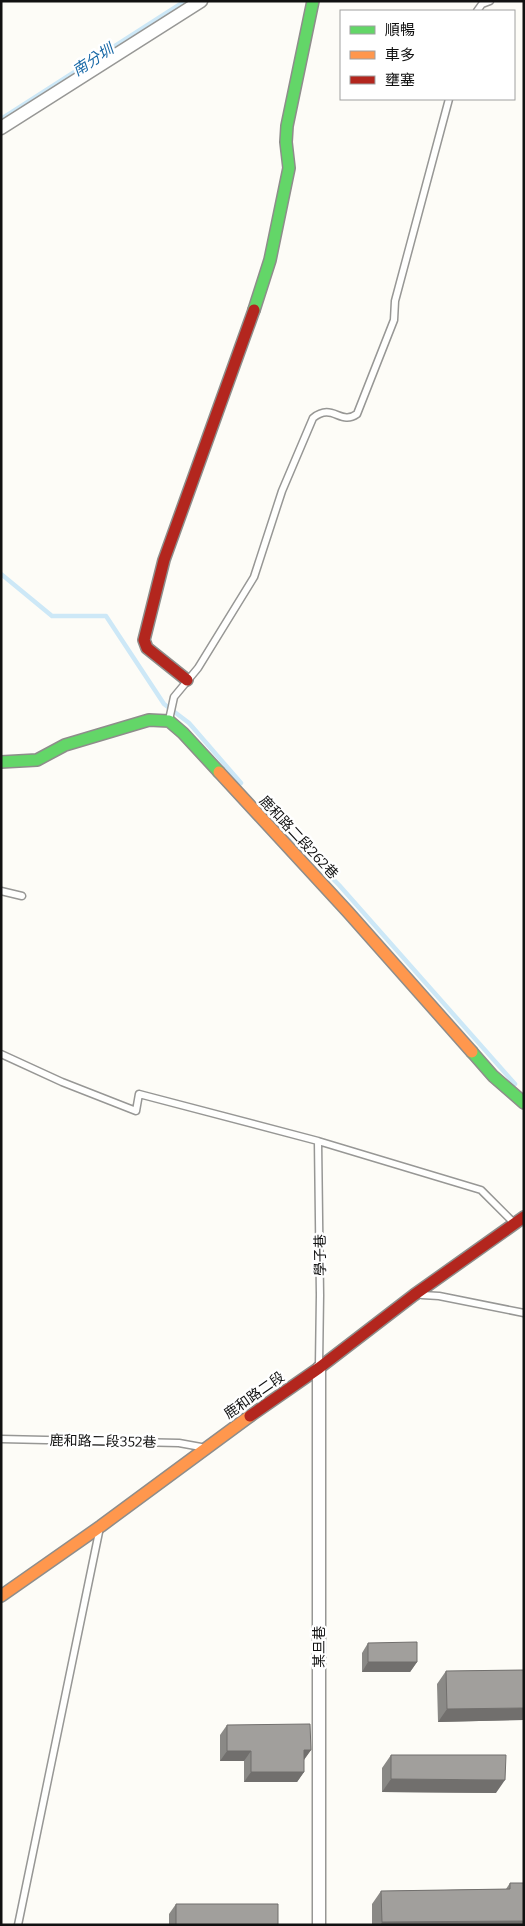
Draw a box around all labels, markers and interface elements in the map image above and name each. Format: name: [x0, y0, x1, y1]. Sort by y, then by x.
legend: [340, 10, 515, 100]
text: 順暢: [385, 21, 415, 39]
water label: 南分圳: [69, 39, 118, 80]
text: 車多: [385, 46, 415, 64]
text: 壅塞: [385, 71, 415, 89]
street label: 鹿和路二段262巷: [256, 792, 341, 882]
street label: 學子巷: [312, 1234, 329, 1276]
street label: 鹿和路二段: [221, 1368, 288, 1422]
street label: 鹿和路二段352巷: [49, 1432, 157, 1451]
street label: 某旦巷: [311, 1626, 328, 1668]

